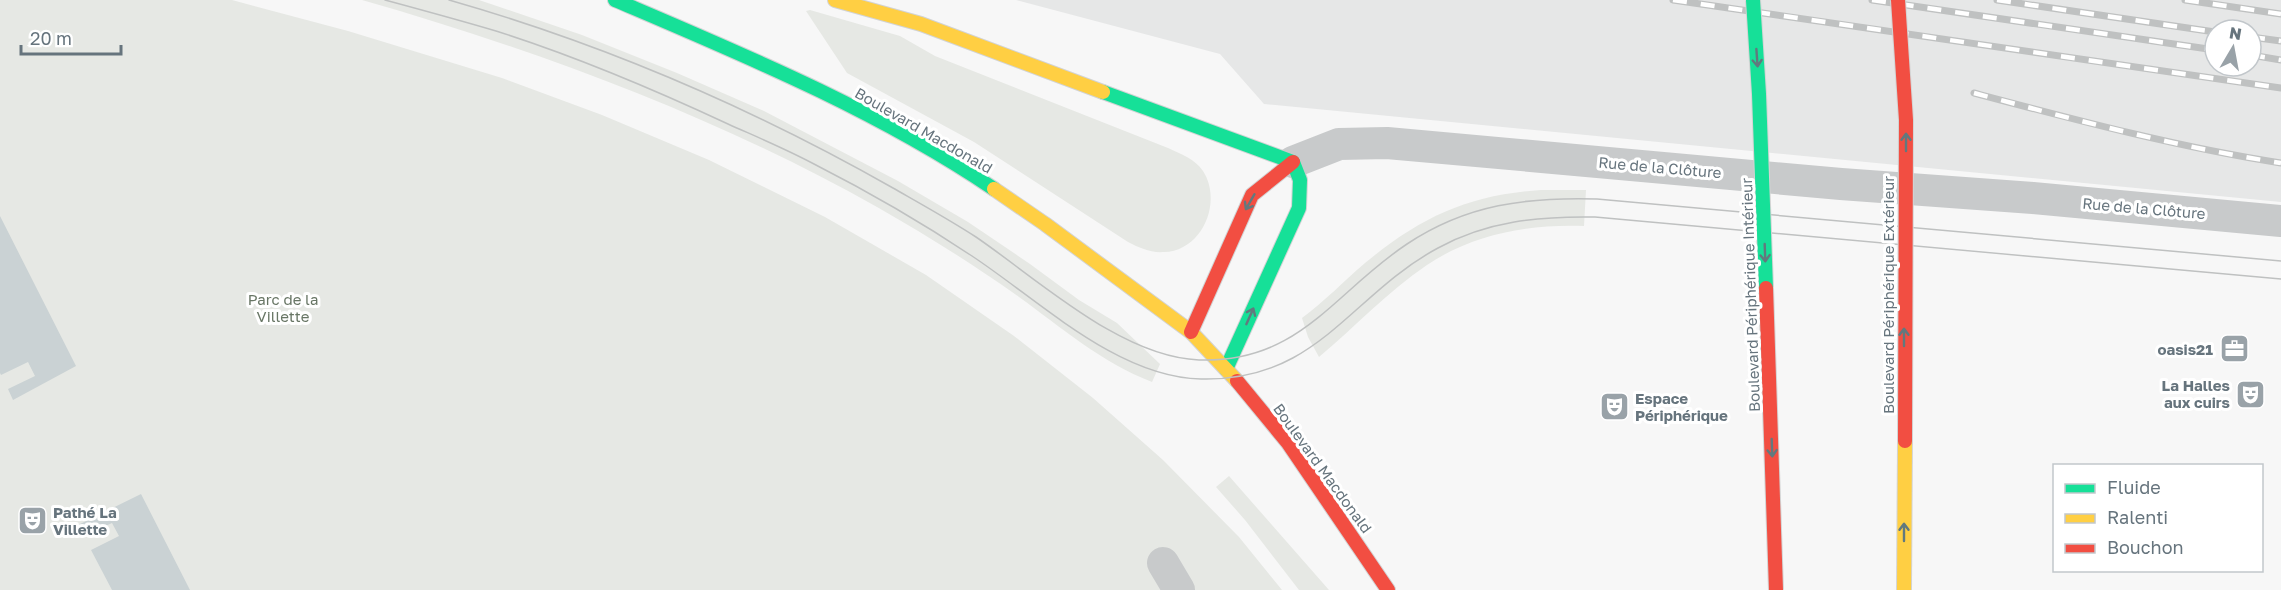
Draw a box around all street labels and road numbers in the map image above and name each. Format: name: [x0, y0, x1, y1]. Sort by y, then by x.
street label: Boulevard Macdonald: [852, 83, 996, 177]
street label: Rue de la Clôture: [1598, 153, 1723, 181]
street label: Boulevard Périphérique Extérieur: [1879, 176, 1897, 414]
street label: Boulevard Périphérique Intérieur: [1737, 177, 1763, 412]
street label: Rue de la Clôture: [2082, 194, 2207, 222]
street label: Boulevard Macdonald: [1270, 400, 1376, 536]

